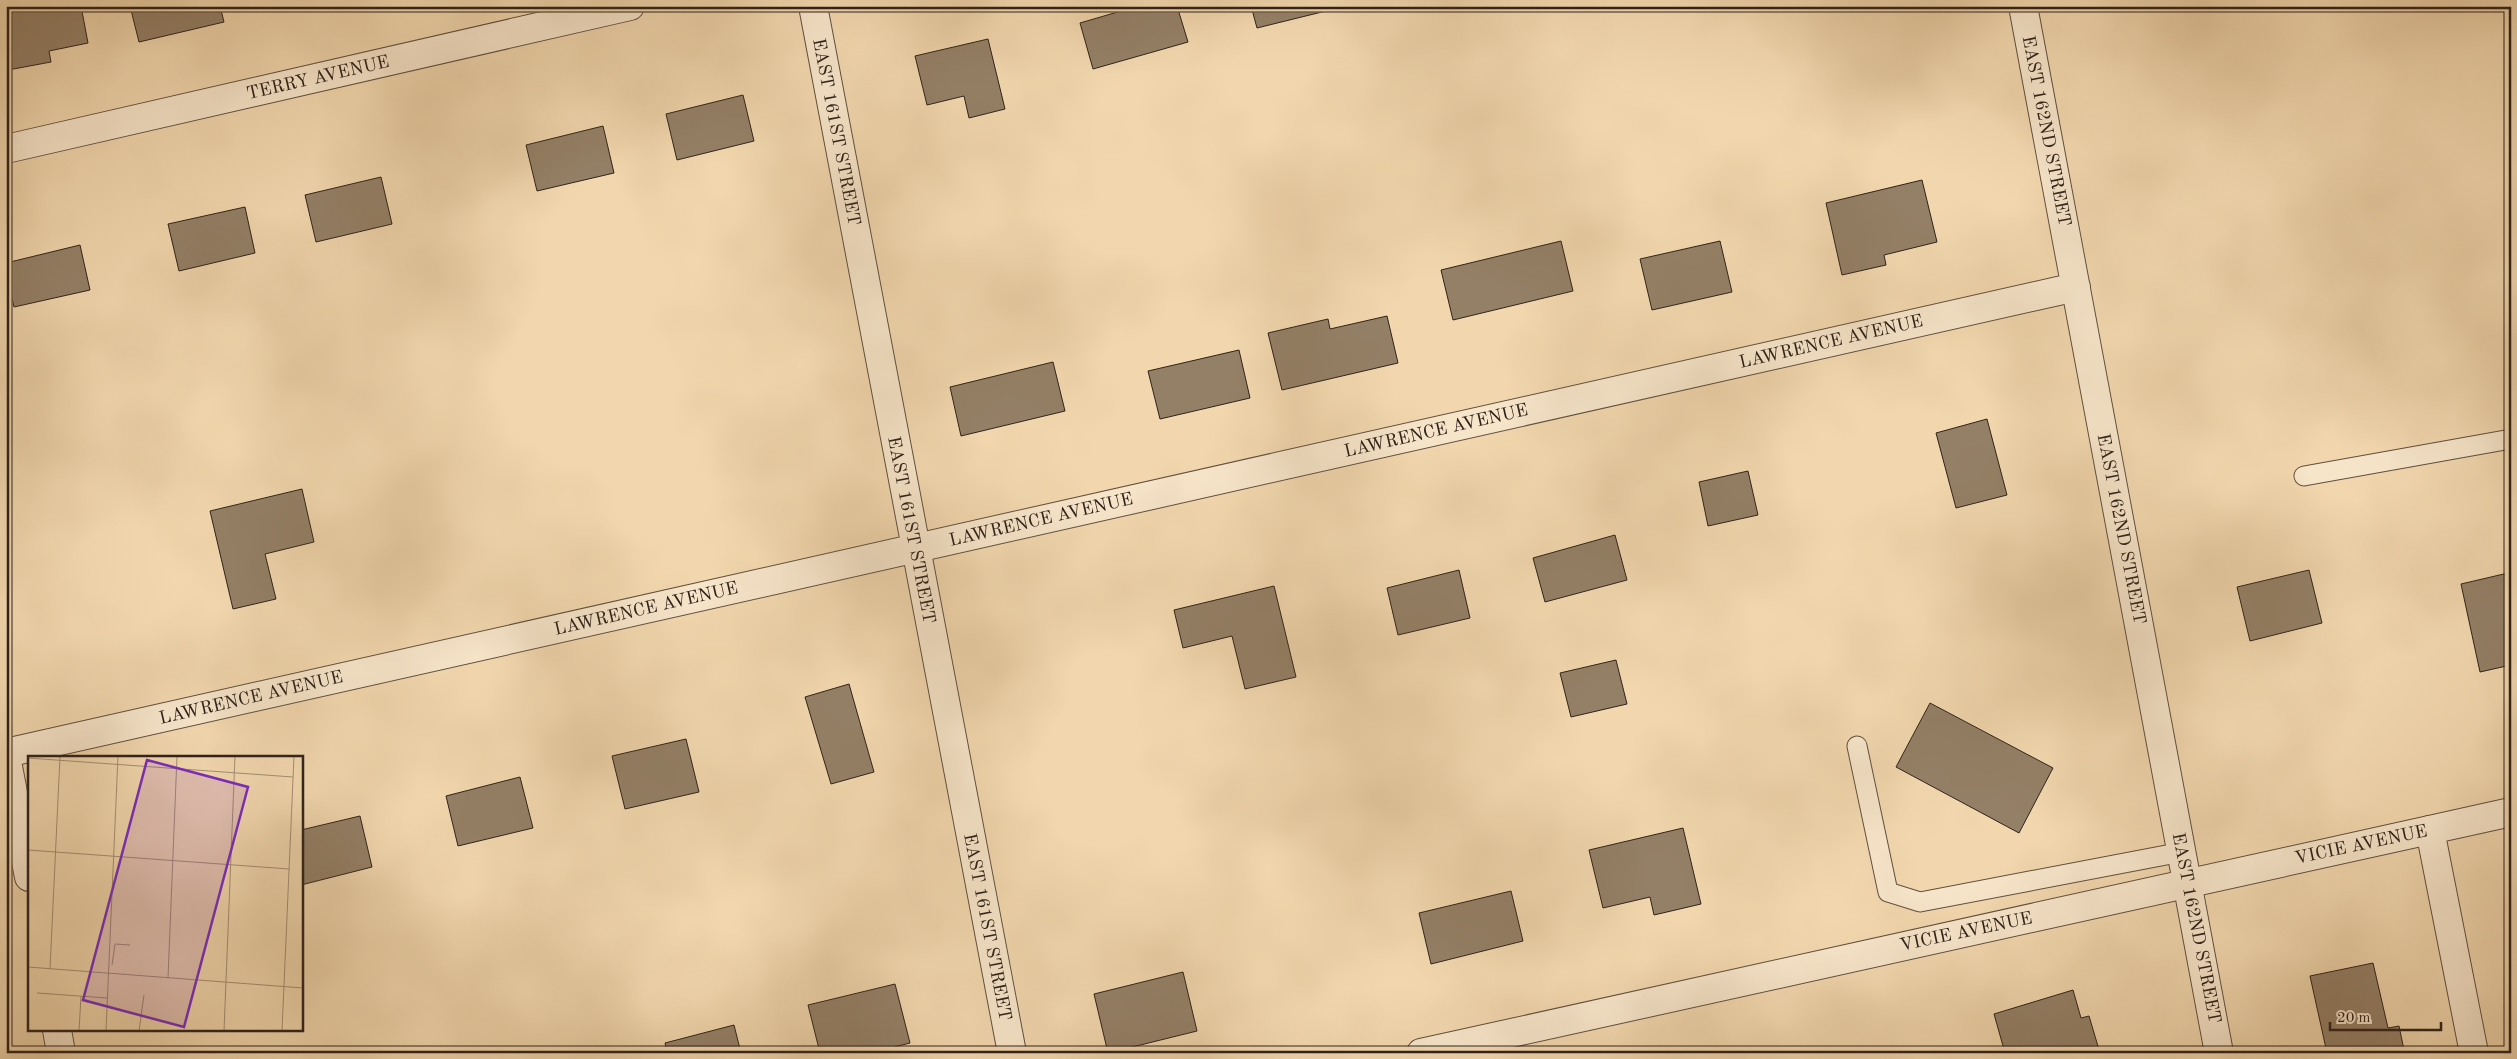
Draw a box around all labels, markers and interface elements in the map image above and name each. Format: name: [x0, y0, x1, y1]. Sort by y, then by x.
street label: EAST 162ND STREET: [2019, 34, 2073, 228]
street label: EAST 161ST STREET: [809, 37, 863, 227]
street label: TERRY AVENUE: [245, 53, 391, 103]
street label: LAWRENCE AVENUE: [1737, 312, 1925, 372]
street label: LAWRENCE AVENUE: [1342, 401, 1530, 461]
street label: EAST 162ND STREET: [2094, 432, 2148, 626]
street label: EAST 161ST STREET: [884, 435, 938, 625]
street label: LAWRENCE AVENUE: [947, 490, 1135, 550]
street label: LAWRENCE AVENUE: [552, 579, 740, 639]
street label: LAWRENCE AVENUE: [157, 668, 345, 728]
inset map: [28, 756, 302, 1032]
street label: VICIE AVENUE: [2293, 822, 2429, 868]
street label: EAST 162ND STREET: [2169, 831, 2223, 1025]
street label: EAST 161ST STREET: [960, 832, 1014, 1022]
street label: VICIE AVENUE: [1898, 909, 2034, 955]
scale bar: [2330, 999, 2441, 1031]
text: 20 m: [2337, 1011, 2371, 1026]

